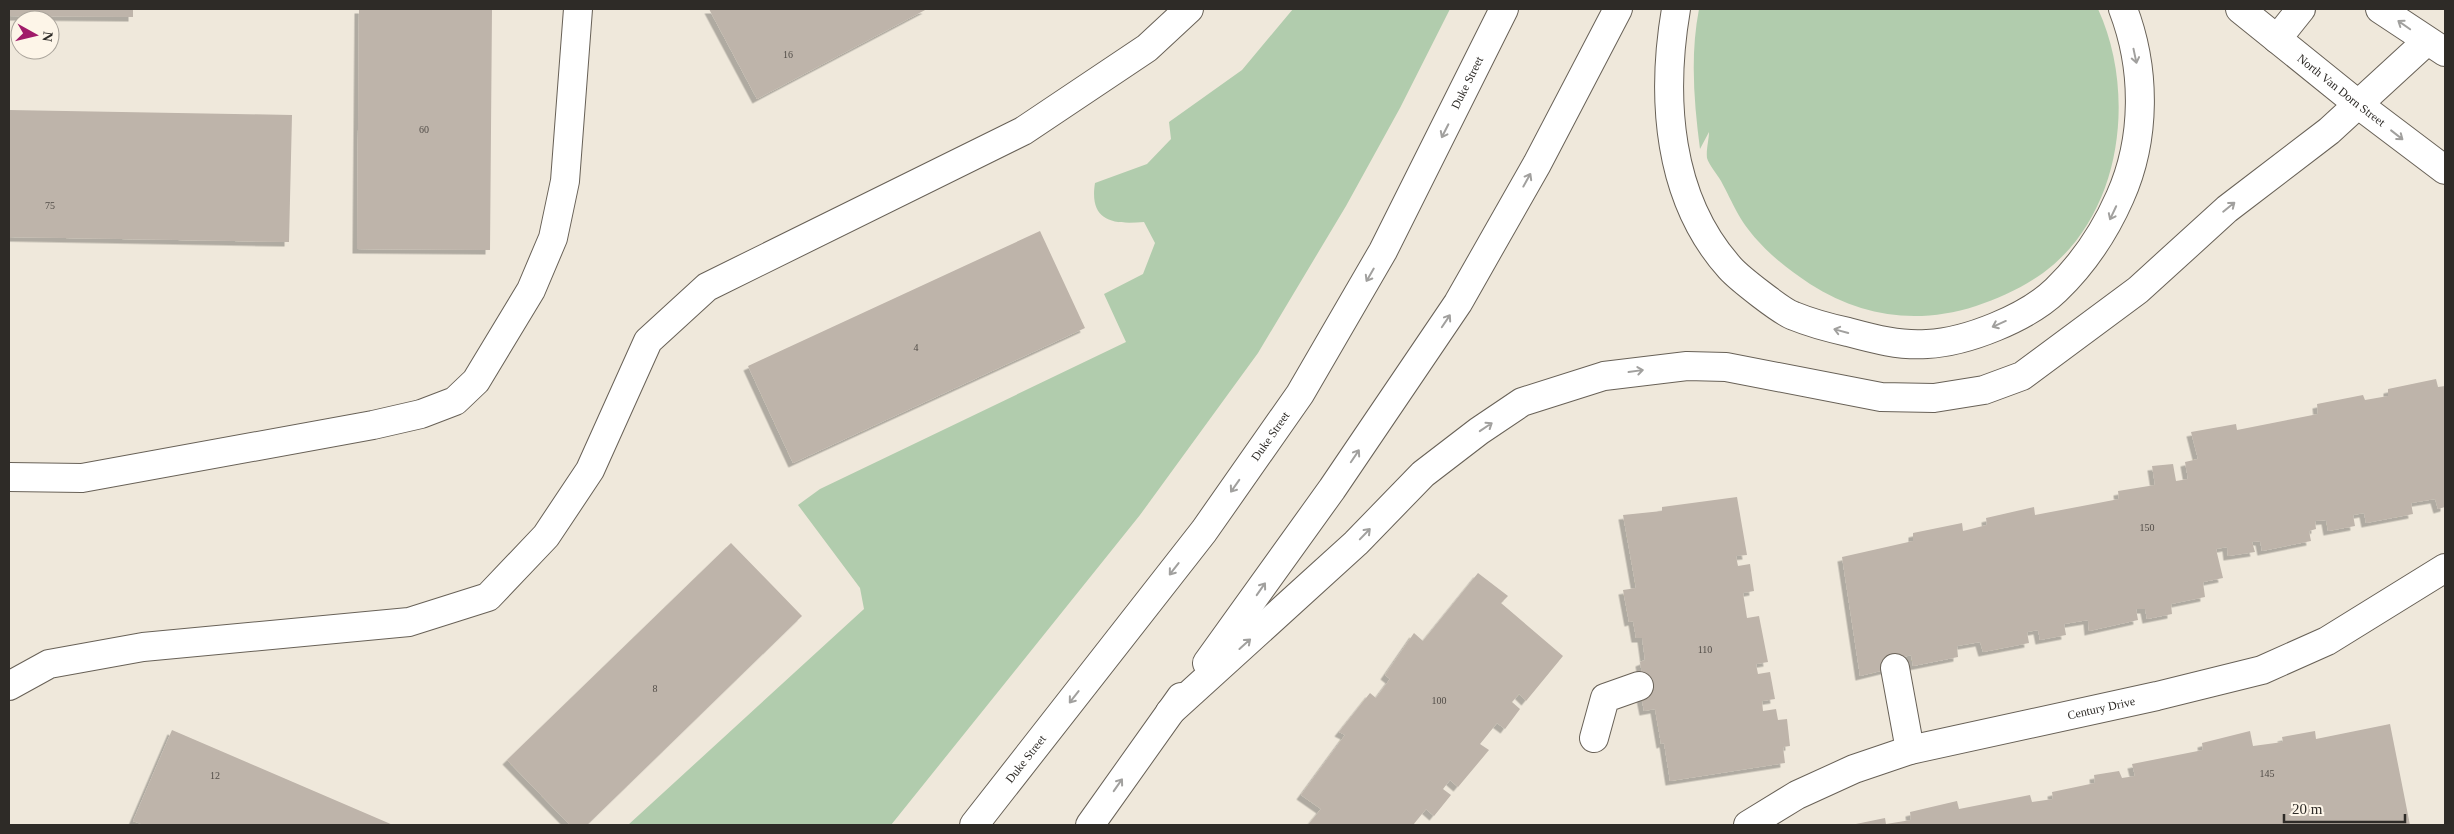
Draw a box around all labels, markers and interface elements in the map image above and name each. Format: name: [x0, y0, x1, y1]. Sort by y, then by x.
north arrow: [10, 10, 60, 60]
one-way arrow: [2397, 20, 2411, 30]
text: N: [39, 31, 56, 43]
one-way arrow: [2131, 47, 2140, 63]
house number: 16: [783, 49, 793, 60]
street label: North Van Dorn Street: [2295, 51, 2389, 130]
street label: Duke Street: [1448, 54, 1486, 111]
one-way arrow: [1440, 123, 1449, 138]
house number: 60: [419, 124, 429, 135]
one-way arrow: [2390, 129, 2403, 140]
one-way arrow: [1522, 173, 1532, 188]
house number: 75: [45, 200, 55, 211]
one-way arrow: [2223, 202, 2236, 213]
one-way arrow: [2107, 205, 2117, 220]
one-way arrow: [1364, 268, 1374, 282]
one-way arrow: [1441, 314, 1451, 328]
one-way arrow: [1992, 320, 2007, 330]
one-way arrow: [1834, 325, 1850, 335]
house number: 4: [914, 342, 919, 353]
one-way arrow: [1628, 366, 1644, 376]
street label: Duke Street: [1248, 408, 1293, 464]
one-way arrow: [1478, 422, 1492, 432]
one-way arrow: [1350, 449, 1360, 463]
one-way arrow: [1230, 479, 1240, 493]
house number: 150: [2140, 522, 2155, 533]
one-way arrow: [1358, 529, 1370, 541]
one-way arrow: [1168, 562, 1179, 575]
one-way arrow: [1256, 582, 1266, 596]
one-way arrow: [1238, 638, 1251, 650]
house number: 110: [1698, 644, 1712, 655]
house number: 8: [653, 683, 658, 694]
one-way arrow: [1068, 690, 1079, 703]
street label: Century Drive: [2066, 694, 2136, 722]
house number: 100: [1432, 695, 1447, 706]
street label: Duke Street: [1003, 732, 1049, 786]
house number: 145: [2260, 768, 2275, 779]
house number: 12: [210, 770, 220, 781]
one-way arrow: [1113, 779, 1123, 793]
scale bar: [2284, 792, 2405, 824]
text: 20 m: [2292, 801, 2323, 817]

